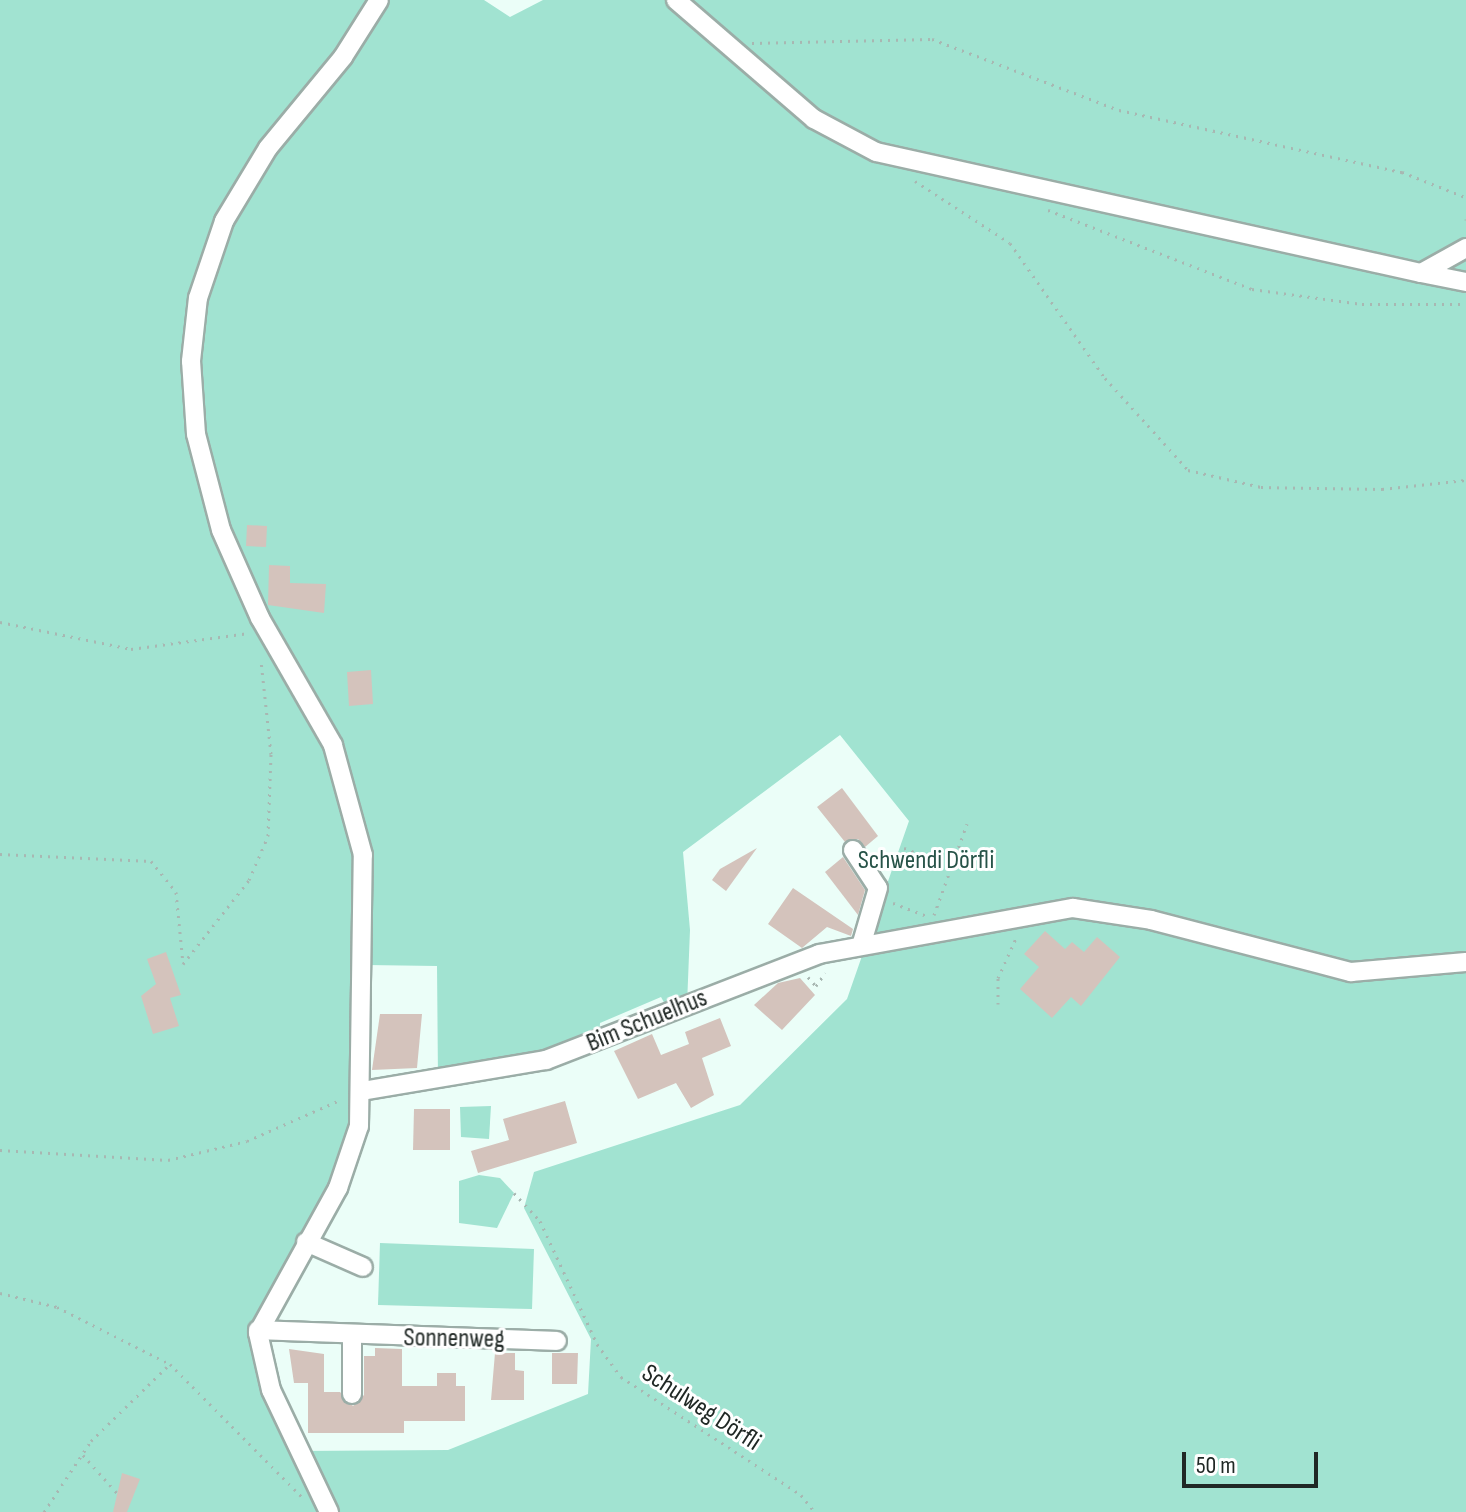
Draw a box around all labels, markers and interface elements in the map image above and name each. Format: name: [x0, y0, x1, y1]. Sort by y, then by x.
park label: Schwendi Dörfli: [858, 845, 994, 877]
street label: Bim Schuelhus: [582, 983, 712, 1059]
street label: Sonnenweg: [403, 1323, 505, 1355]
street label: Schulweg Dörfli: [636, 1358, 766, 1458]
scale bar: [1186, 1436, 1322, 1486]
text: 50 m: [1196, 1451, 1236, 1480]

